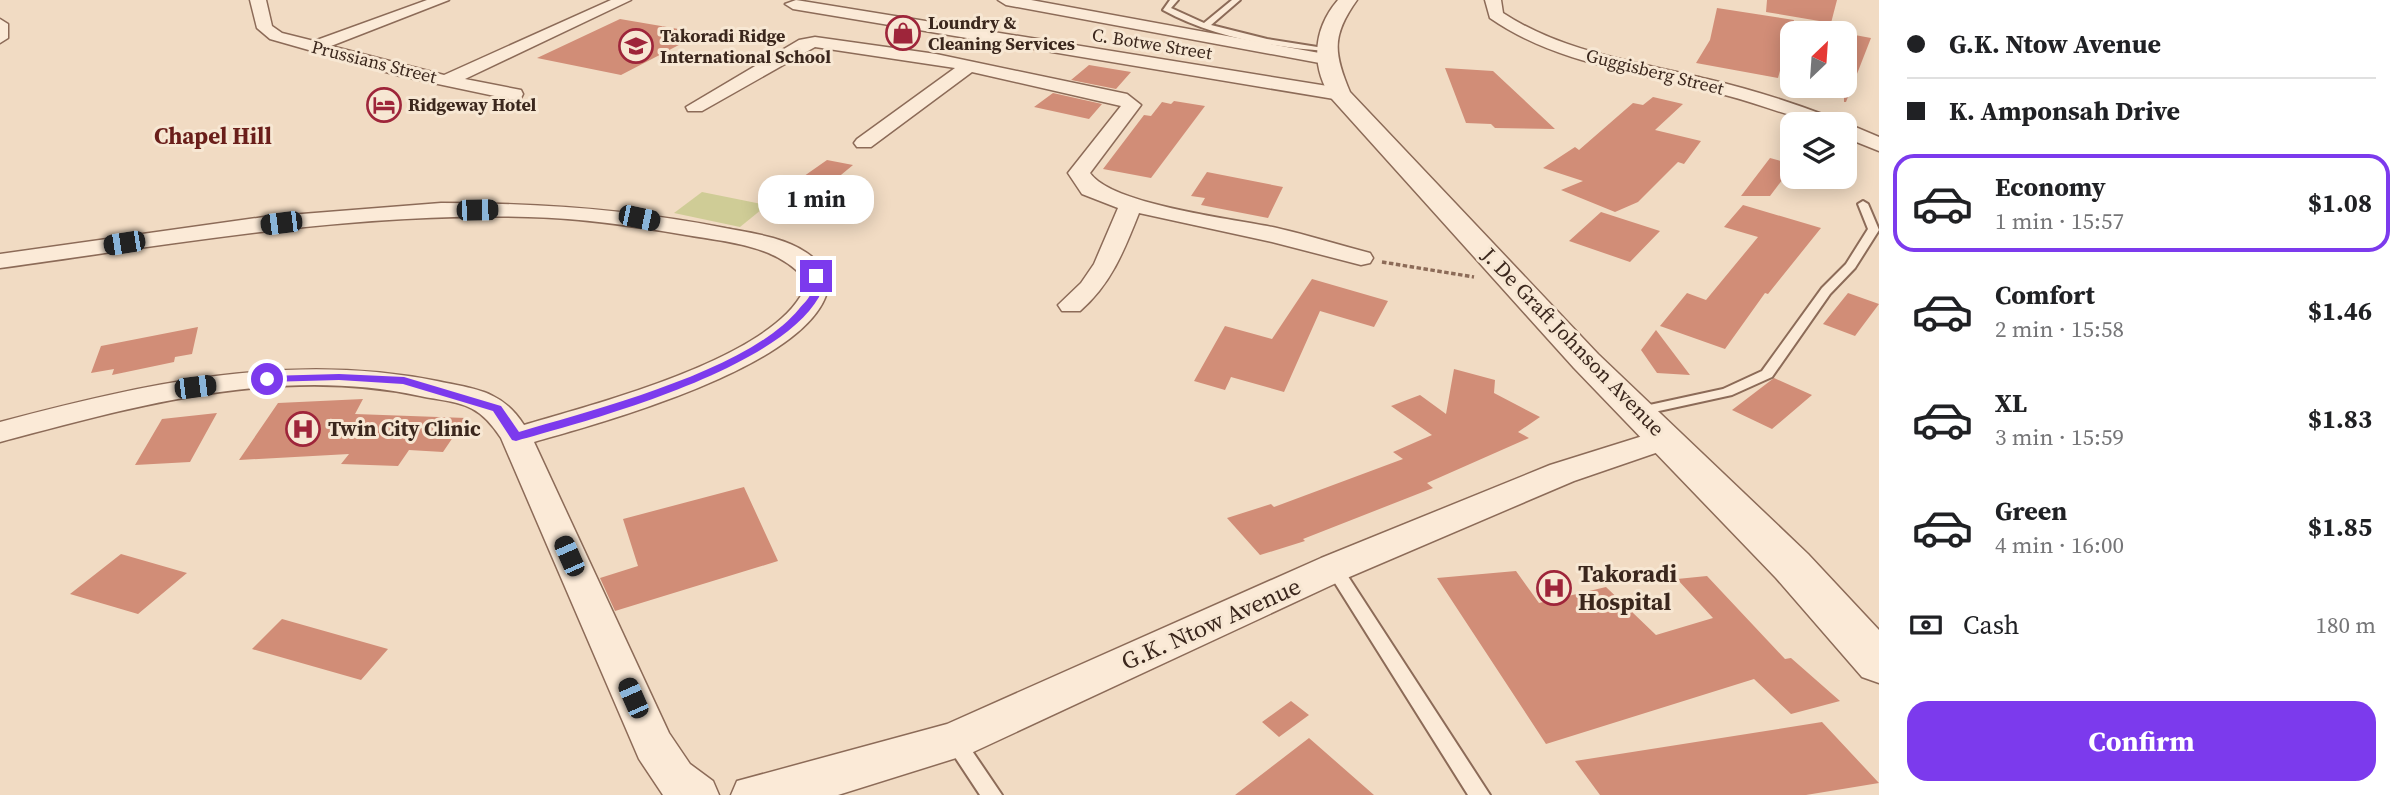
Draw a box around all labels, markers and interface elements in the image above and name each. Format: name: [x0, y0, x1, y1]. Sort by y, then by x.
place label: Loundry & Cleaning Services: [928, 10, 1075, 56]
shop icon: Loundry & Cleaning Services: [884, 14, 922, 52]
north arrow: [1780, 21, 1857, 98]
map controls: [1780, 21, 1857, 189]
street label: C. Botwe Street: [1090, 22, 1214, 65]
place label: Takoradi Ridge International School: [660, 23, 831, 69]
text: G.K. Ntow Avenue: [1949, 26, 2161, 62]
school or university icon: Takoradi Ridge International School: [617, 27, 655, 65]
street label: Prussians Street: [309, 34, 439, 89]
street label: Guggisberg Street: [1584, 42, 1727, 101]
hotel icon: Ridgeway Hotel: [365, 86, 403, 124]
place label: Ridgeway Hotel: [408, 92, 537, 117]
text: K. Amponsah Drive: [1949, 93, 2180, 129]
button: layers: [1780, 112, 1857, 189]
district label: Chapel Hill: [154, 120, 272, 152]
text: Economy: [1995, 169, 2106, 205]
icon: car: [1911, 172, 1974, 235]
callout: 1 min: [758, 174, 874, 224]
text: 1 min: [786, 183, 846, 215]
text: $1.08: [2308, 185, 2372, 221]
car: [456, 199, 499, 221]
car: [617, 203, 662, 233]
text: 1 min · 15:57: [1995, 205, 2124, 237]
car: [259, 210, 304, 236]
car: [102, 229, 147, 257]
street label: J. De Graft Johnson Avenue: [1475, 240, 1671, 442]
route end: [800, 260, 832, 292]
text: Comfort: [1995, 277, 2095, 313]
icon: car: [1911, 280, 1974, 343]
text: $1.46: [2308, 293, 2372, 329]
text: 2 min · 15:58: [1995, 313, 2124, 345]
route start: [251, 363, 283, 395]
car: [173, 374, 218, 400]
text: XL: [1995, 385, 2027, 421]
icon: car: [1911, 388, 1974, 451]
text: $1.83: [2308, 401, 2372, 437]
hospital icon: Twin City Clinic: [284, 410, 322, 448]
place label: Twin City Clinic: [328, 414, 481, 443]
text: 3 min · 15:59: [1995, 421, 2124, 453]
text: Green: [1995, 493, 2067, 529]
icon: car: [1911, 496, 1974, 559]
text: $1.85: [2308, 509, 2372, 545]
text: 4 min · 16:00: [1995, 529, 2124, 561]
car: [551, 533, 588, 579]
place label: Takoradi Hospital: [1578, 557, 1677, 618]
street label: G.K. Ntow Avenue: [1116, 569, 1306, 678]
hospital icon: Takoradi Hospital: [1535, 569, 1573, 607]
icon: cash: [1907, 606, 1945, 644]
text: Cash: [1963, 607, 2019, 643]
text: 180 m: [2315, 609, 2376, 641]
car: [615, 675, 652, 721]
button: Confirm: [1907, 701, 2376, 781]

